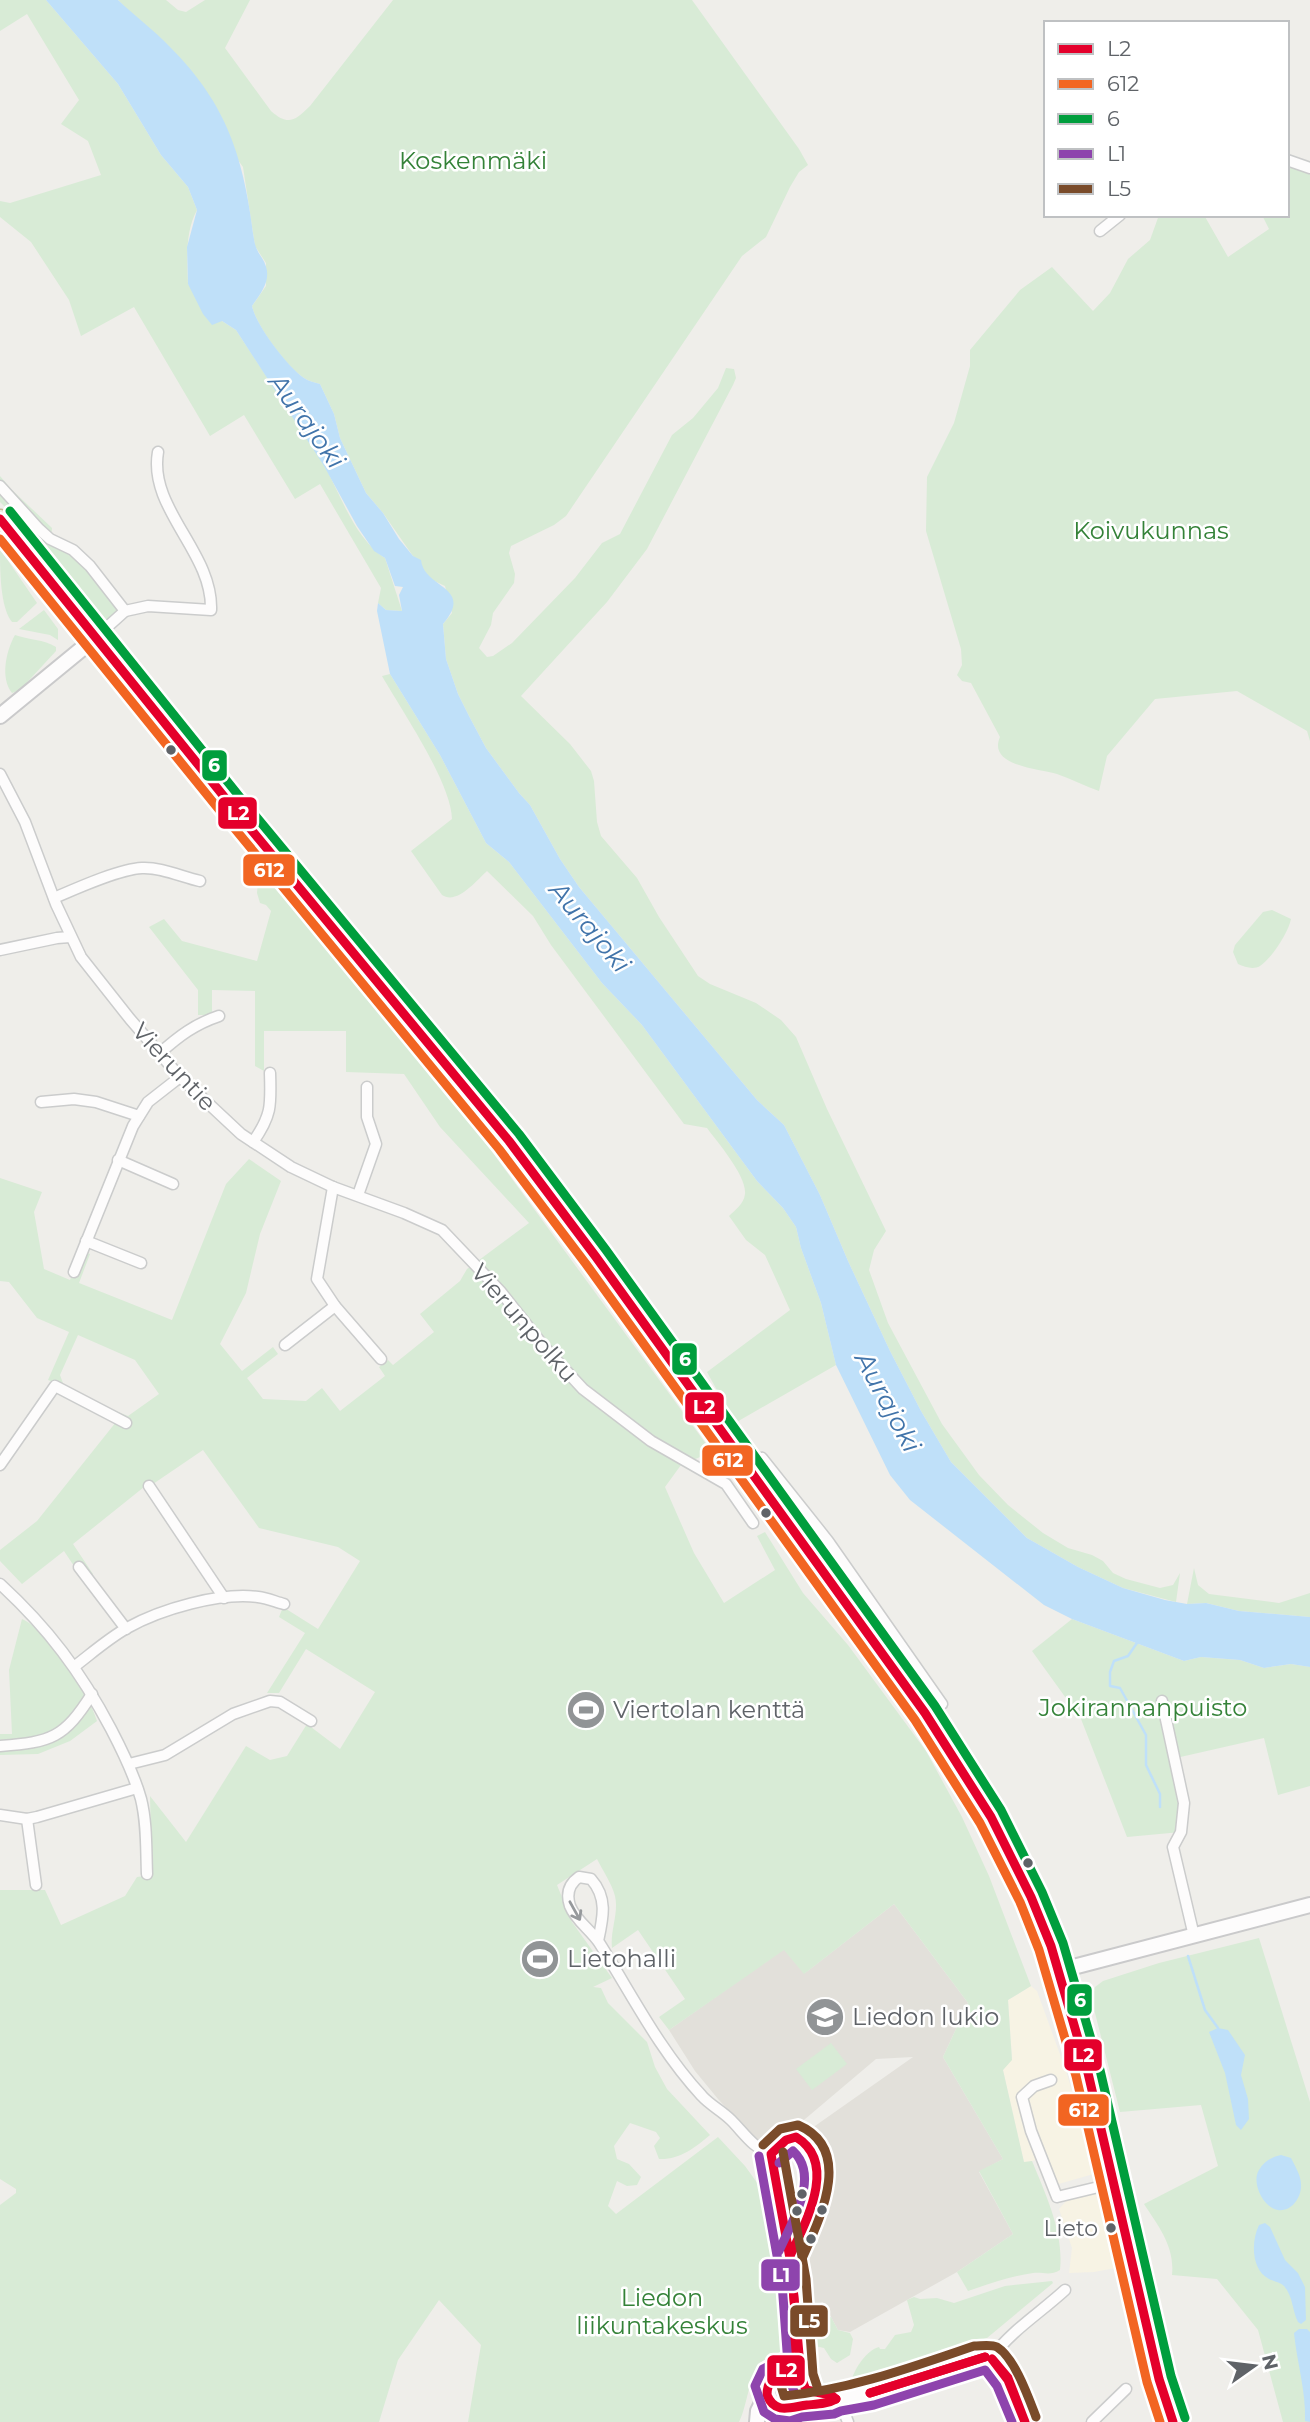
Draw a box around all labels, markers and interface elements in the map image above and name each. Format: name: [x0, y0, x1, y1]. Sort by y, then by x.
legend: [1044, 21, 1289, 217]
text: L2: [1107, 36, 1131, 61]
text: 612: [1107, 71, 1139, 96]
text: 6: [1107, 106, 1120, 131]
text: L1: [1107, 141, 1126, 166]
park label: Koskenmäki: [399, 146, 547, 175]
text: L5: [1107, 176, 1131, 201]
water label: Aurajoki: [261, 366, 353, 475]
park label: Koivukunnas: [1073, 516, 1229, 545]
unlabelled marker: [164, 743, 178, 757]
line badge: 6: [201, 749, 228, 782]
text: 6: [208, 754, 220, 777]
line badge: L2: [217, 796, 258, 830]
text: L2: [227, 802, 249, 825]
line badge: 612: [242, 853, 296, 887]
text: 612: [254, 859, 284, 882]
water label: Aurajoki: [541, 873, 638, 980]
street label: Vieruntie: [126, 1017, 222, 1117]
street label: Vierunpolku: [465, 1258, 584, 1388]
line badge: 6: [671, 1342, 698, 1376]
water label: Aurajoki: [847, 1344, 928, 1459]
text: 6: [679, 1348, 691, 1371]
line badge: L2: [684, 1391, 725, 1424]
text: L2: [693, 1396, 715, 1419]
line badge: 612: [701, 1444, 754, 1477]
text: 612: [713, 1449, 743, 1472]
unlabelled marker: [759, 1506, 773, 1520]
sports icon: Viertolan kenttä: [565, 1689, 607, 1731]
park label: Jokirannanpuisto: [1038, 1693, 1247, 1722]
place label: Viertolan kenttä: [613, 1695, 805, 1724]
unlabelled marker: [1021, 1856, 1035, 1870]
one-way arrow: [568, 1900, 582, 1920]
sports icon: Lietohalli: [519, 1938, 561, 1980]
place label: Lietohalli: [567, 1944, 676, 1973]
line badge: 6: [1066, 1983, 1093, 2017]
text: 6: [1074, 1989, 1086, 2012]
school or university icon: Liedon lukio: [804, 1996, 846, 2038]
place label: Liedon lukio: [852, 2002, 999, 2031]
line badge: L2: [1063, 2038, 1103, 2072]
text: L2: [1072, 2044, 1094, 2067]
line badge: 612: [1057, 2093, 1110, 2127]
text: 612: [1069, 2099, 1099, 2122]
unlabelled marker: [795, 2187, 809, 2201]
unlabelled marker: [815, 2203, 829, 2217]
unlabelled marker: [790, 2204, 804, 2218]
place label: Lieto: [1044, 2215, 1098, 2242]
marker: Lieto: [1104, 2221, 1118, 2235]
unlabelled marker: [804, 2232, 818, 2246]
line badge: L1: [760, 2258, 801, 2292]
text: L1: [772, 2264, 790, 2287]
park label: Liedon liikuntakeskus: [576, 2283, 748, 2340]
line badge: L5: [789, 2304, 829, 2338]
text: L5: [798, 2310, 820, 2333]
north arrow: [1219, 2331, 1289, 2401]
text: N: [1257, 2352, 1283, 2372]
line badge: L2: [766, 2354, 806, 2387]
text: L2: [775, 2359, 797, 2382]

